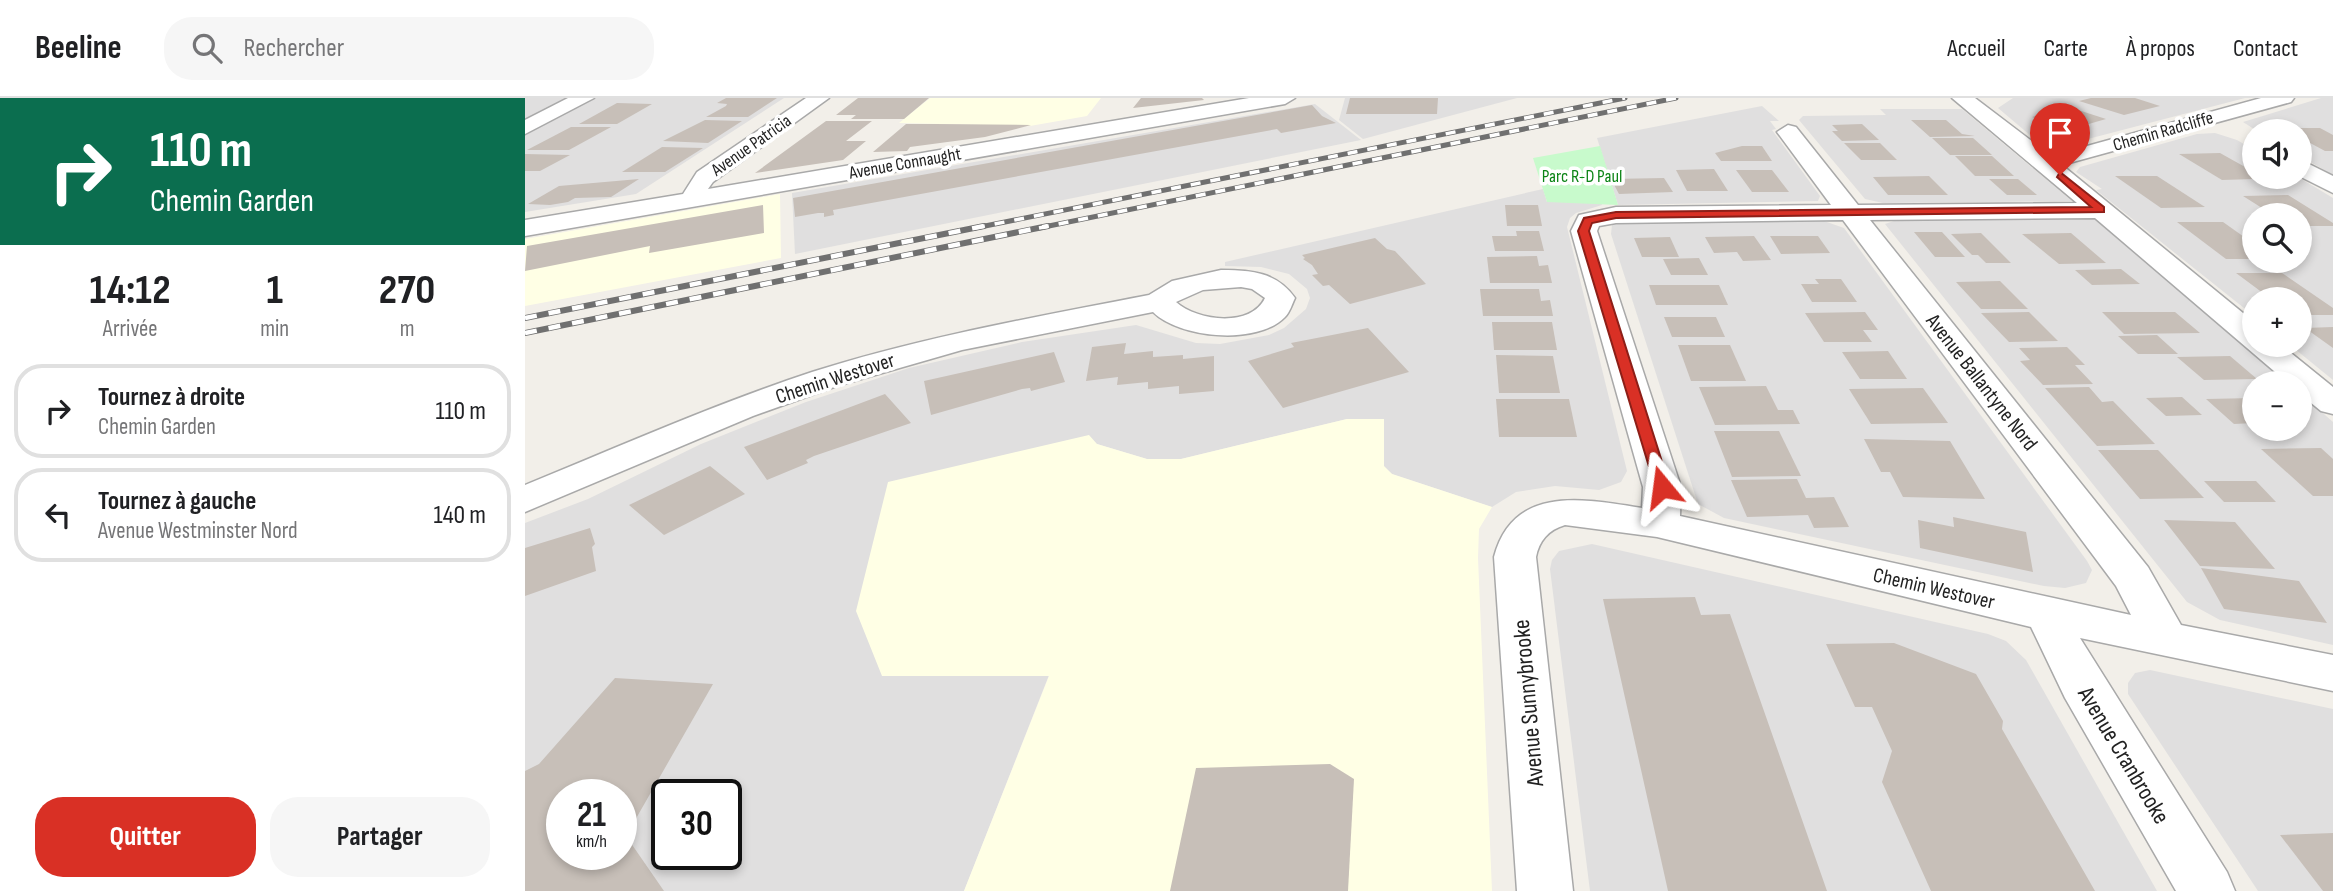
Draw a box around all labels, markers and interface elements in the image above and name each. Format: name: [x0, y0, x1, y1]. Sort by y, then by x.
search box: [164, 17, 654, 80]
text: Beeline: [35, 28, 122, 68]
icon: search: [188, 29, 226, 67]
text: Rechercher: [244, 33, 344, 64]
text: Accueil: [1947, 34, 2006, 63]
text: Carte: [2044, 34, 2088, 63]
text: À propos: [2126, 34, 2195, 63]
text: Contact: [2233, 34, 2298, 63]
pin: [2030, 103, 2090, 175]
street label: Chemin Radcliffe: [2111, 107, 2216, 156]
street label: Avenue Patricia: [706, 110, 795, 181]
icon: arrive: [2041, 114, 2079, 152]
map controls: [2242, 119, 2312, 441]
button: sound: [2242, 119, 2312, 189]
text: 110 m: [150, 122, 252, 181]
icon: right: [35, 126, 126, 217]
street label: Avenue Connaught: [846, 143, 963, 184]
park label: Parc R-D Paul: [1542, 166, 1622, 187]
text: Chemin Garden: [150, 182, 314, 221]
button: search: [2242, 203, 2312, 273]
text: 14:12: [90, 265, 171, 316]
text: 1: [266, 265, 283, 316]
text: 270: [379, 265, 435, 316]
button: +: [2242, 287, 2312, 357]
street label: Avenue Ballantyne Nord: [1920, 308, 2043, 456]
text: Arrivée: [103, 315, 158, 343]
text: min: [260, 315, 289, 343]
text: m: [400, 315, 414, 343]
street label: Chemin Westover: [772, 347, 898, 409]
button: −: [2242, 371, 2312, 441]
text: Tournez à droite: [98, 382, 245, 413]
icon: right: [39, 392, 77, 430]
text: 110 m: [435, 396, 486, 427]
text: Chemin Garden: [98, 413, 216, 441]
position arrow: [1625, 450, 1699, 524]
text: Tournez à gauche: [98, 486, 256, 517]
icon: left: [39, 496, 77, 534]
text: 140 m: [434, 500, 486, 531]
text: Avenue Westminster Nord: [98, 517, 298, 545]
street label: Chemin Westover: [1871, 562, 1997, 615]
street label: Avenue Sunnybrooke: [1507, 618, 1550, 789]
street label: Avenue Cranbrooke: [2071, 681, 2176, 829]
speed limit sign: 30: [651, 779, 742, 870]
text: 21: [577, 794, 606, 837]
button: Quitter: [35, 797, 256, 877]
button: Partager: [270, 797, 490, 877]
text: km/h: [576, 831, 607, 852]

